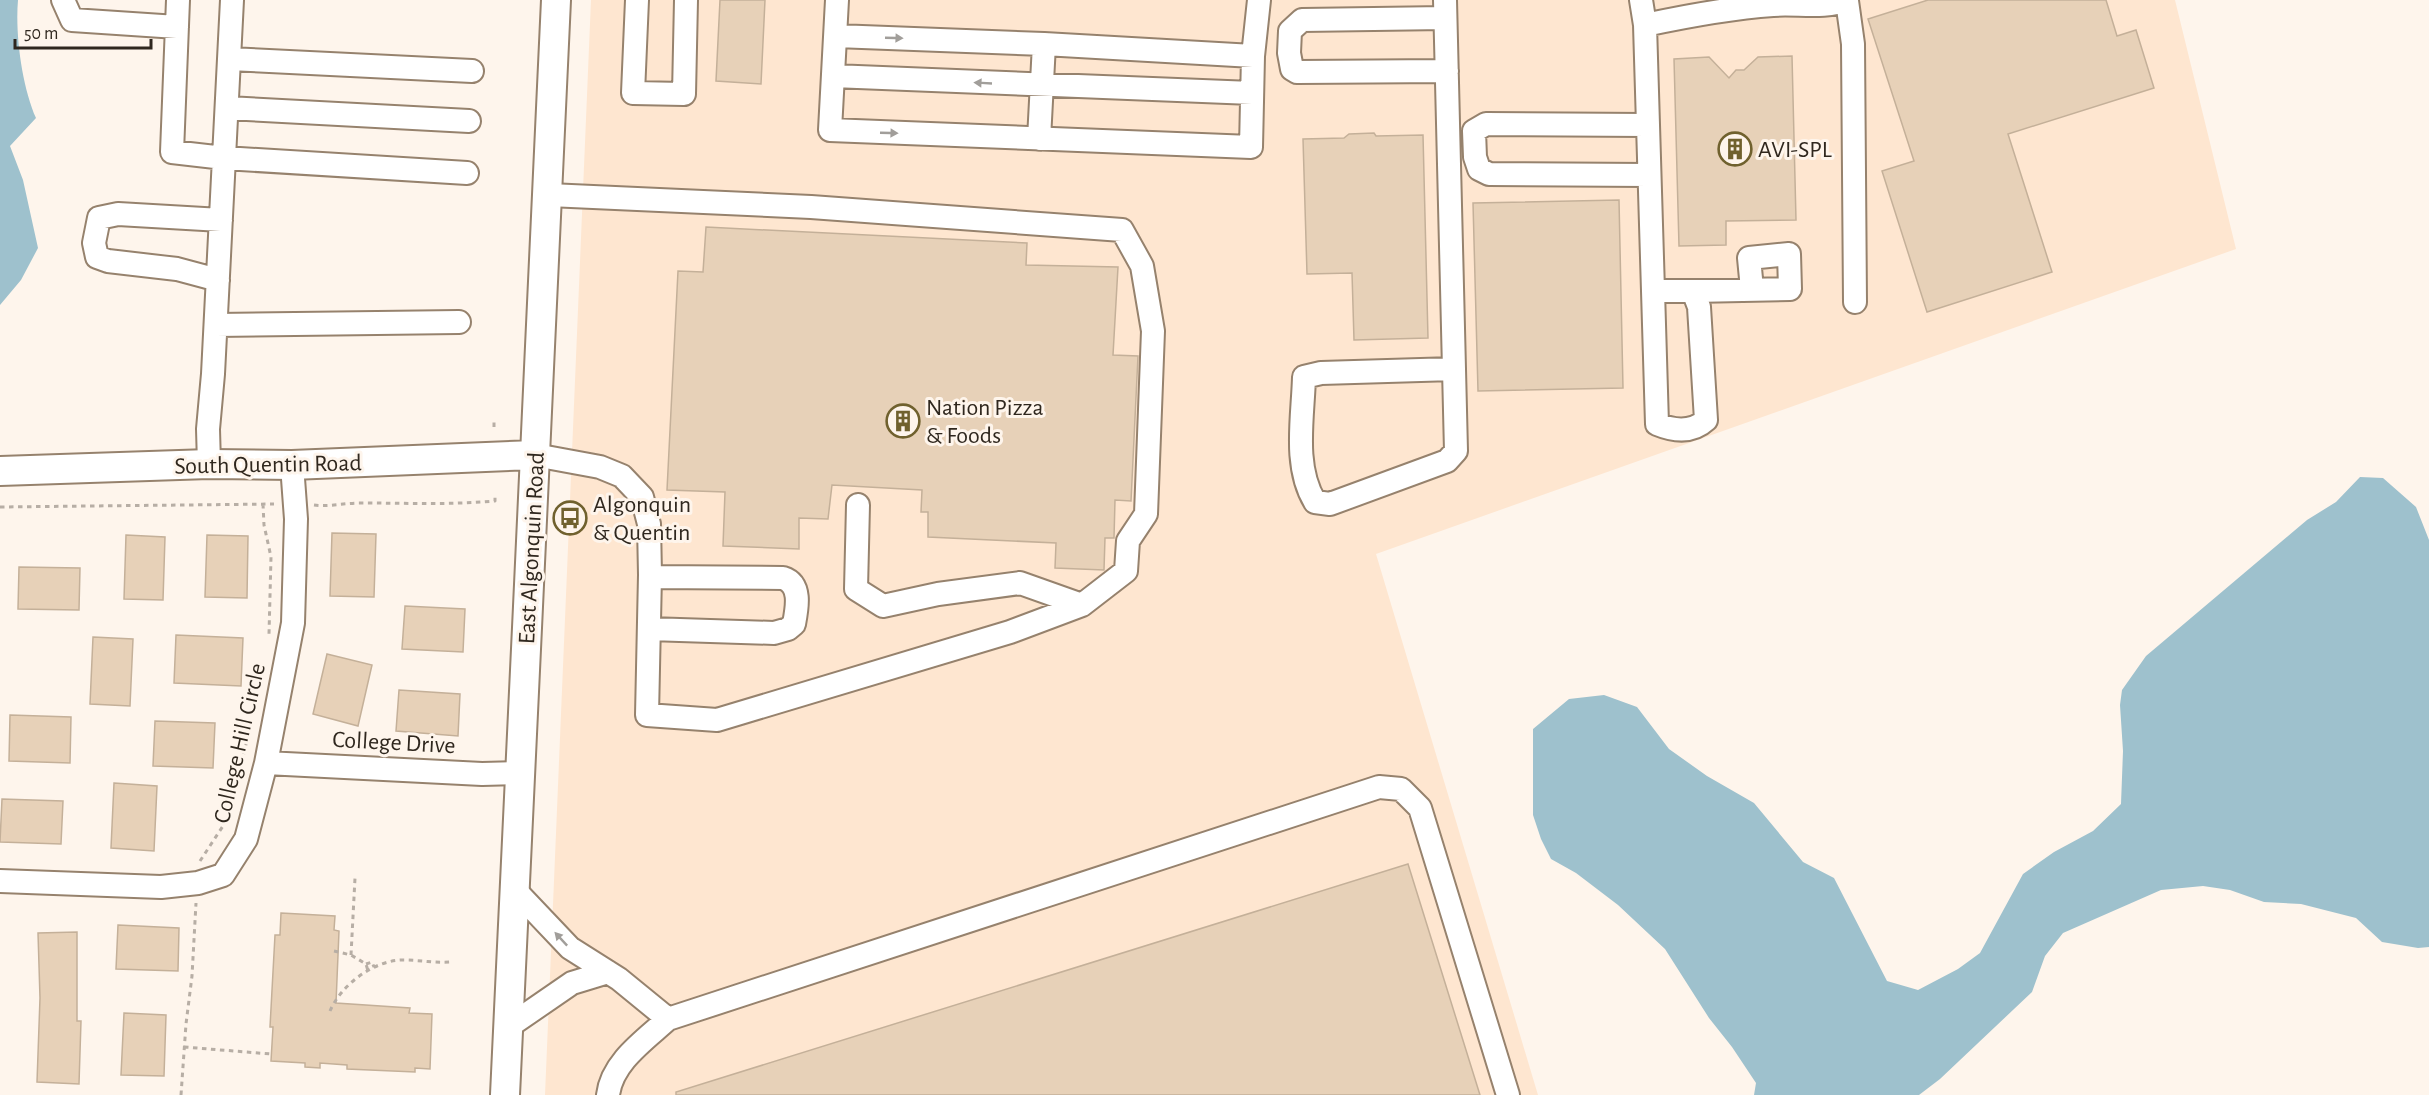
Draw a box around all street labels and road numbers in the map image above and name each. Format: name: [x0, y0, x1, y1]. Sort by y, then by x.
street label: South Quentin Road: [174, 451, 362, 479]
street label: East Algonquin Road: [515, 451, 549, 645]
street label: College Hill Circle: [210, 661, 270, 826]
street label: College Drive: [332, 728, 456, 758]

